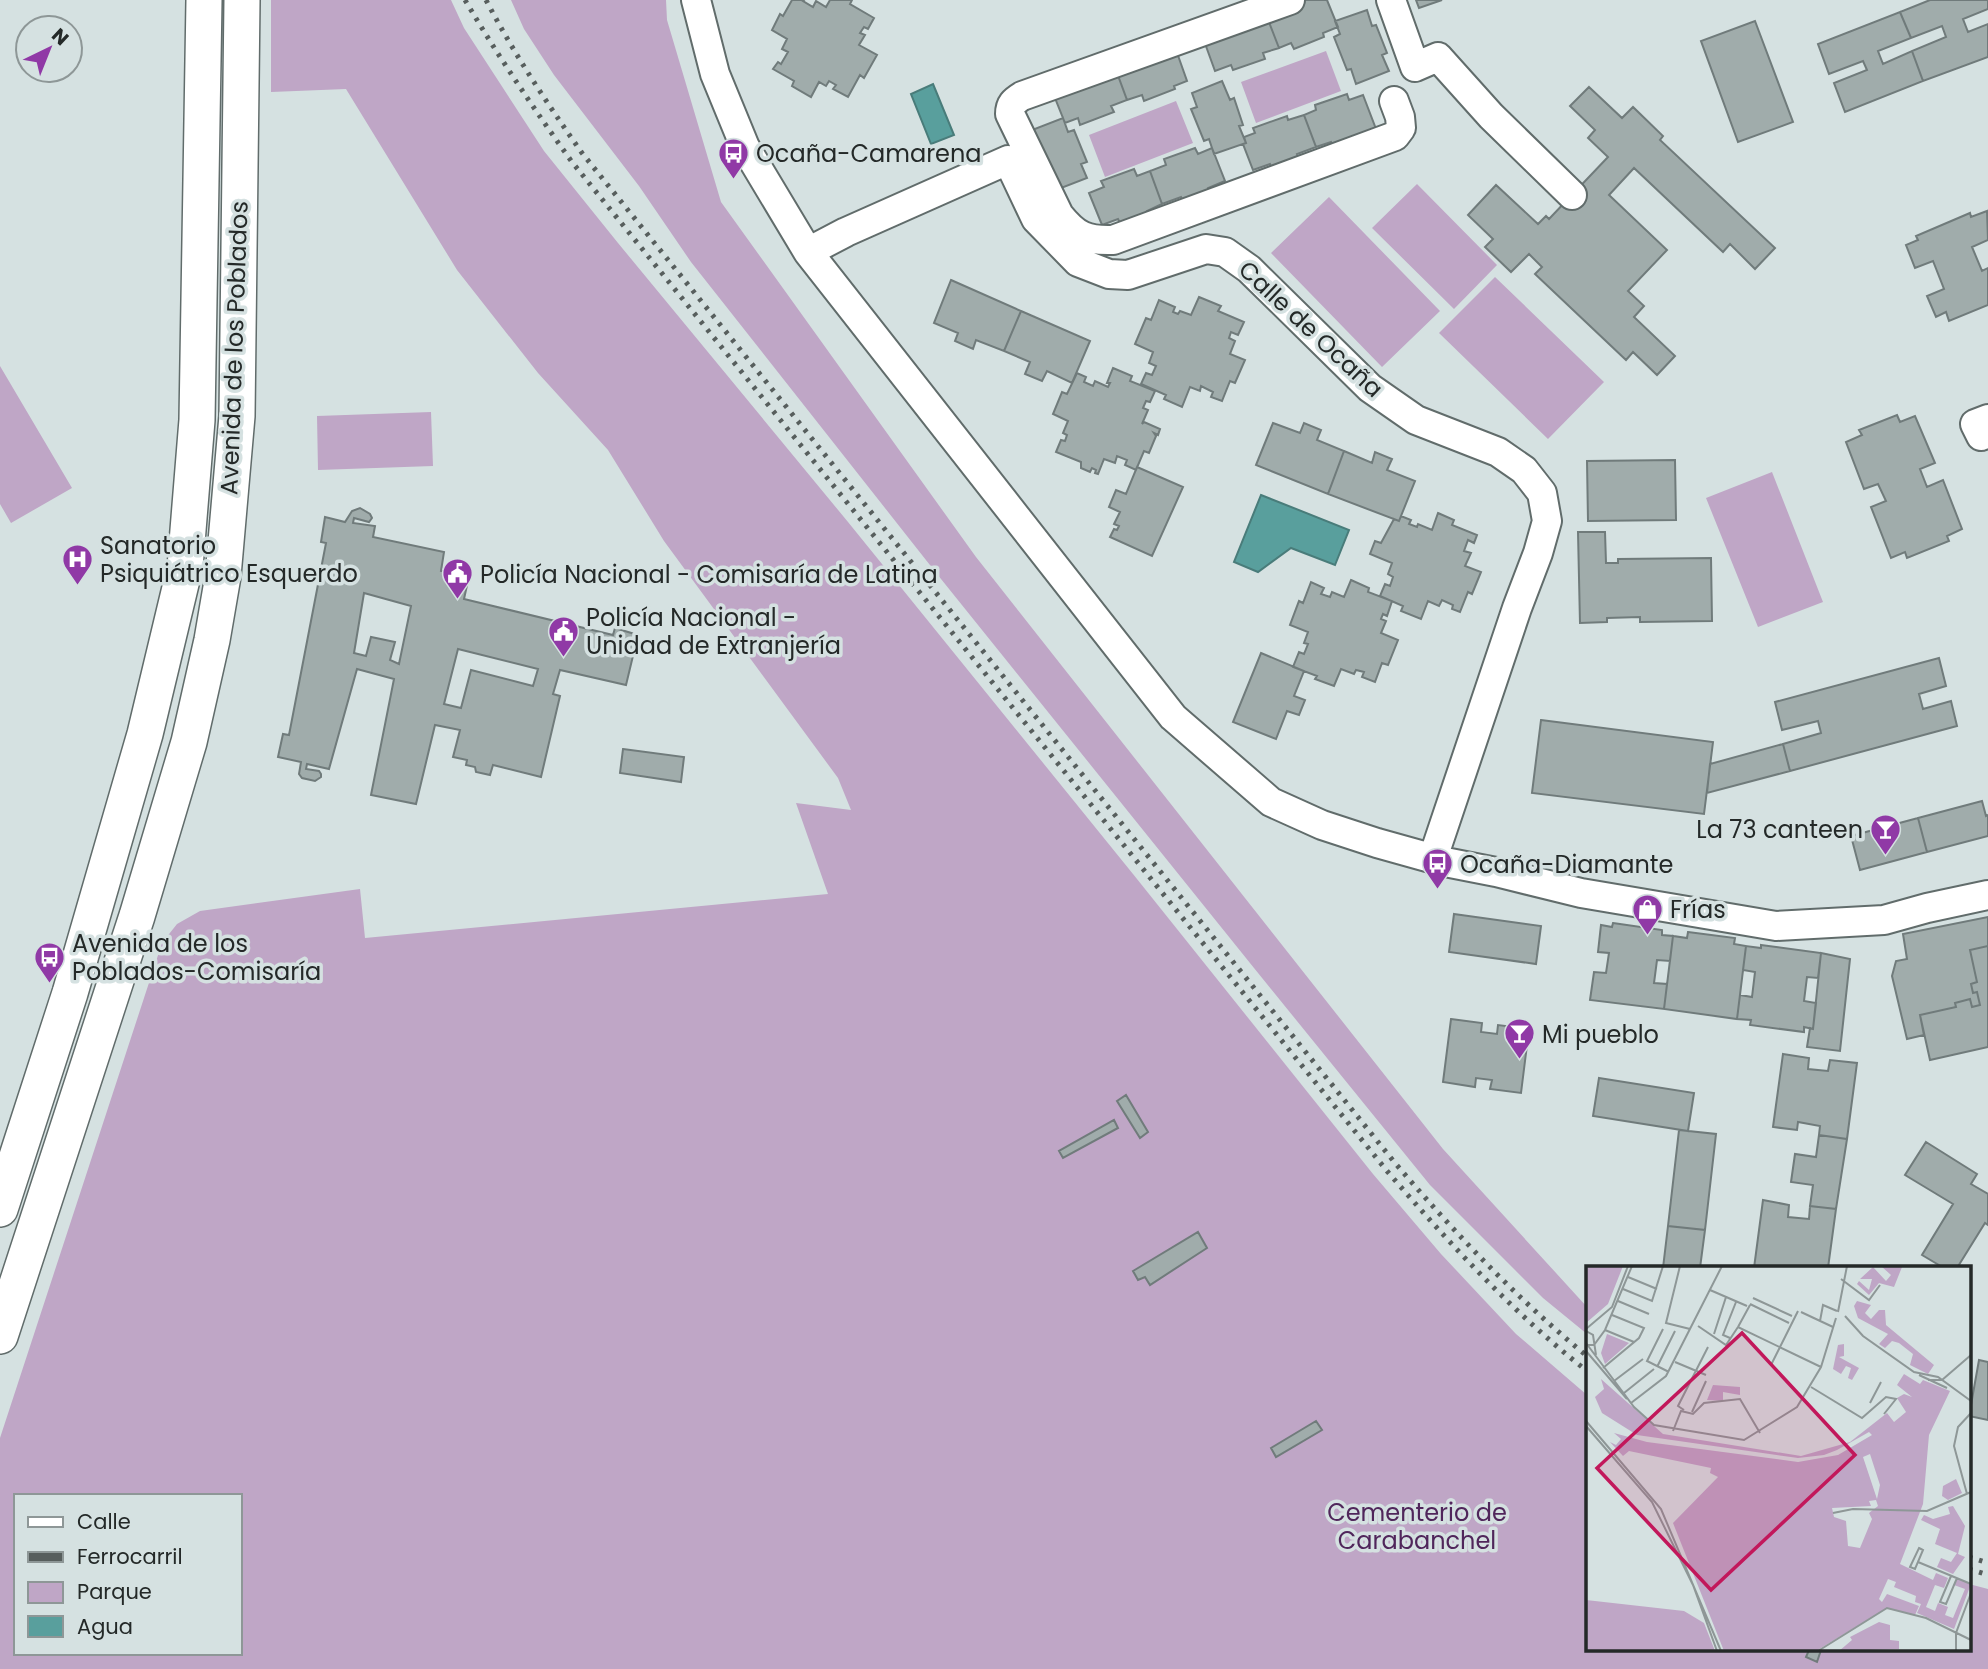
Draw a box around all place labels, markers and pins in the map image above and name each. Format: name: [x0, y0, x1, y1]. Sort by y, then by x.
bus stop icon: Ocaña-Camarena: [716, 136, 750, 180]
place label: Ocaña-Camarena: [756, 137, 982, 170]
place label: Sanatorio Psiquiátrico Esquerdo: [100, 529, 358, 590]
hospital icon: Sanatorio Psiquiátrico Esquerdo: [60, 542, 94, 586]
public building icon: Policía Nacional - Comisaría de Latina: [440, 557, 474, 601]
place label: Policía Nacional - Comisaría de Latina: [480, 558, 938, 591]
place label: Policía Nacional - Unidad de Extranjería: [586, 601, 841, 662]
public building icon: Policía Nacional - Unidad de Extranjería: [546, 614, 580, 658]
bar icon: La 73 canteen: [1869, 812, 1903, 856]
place label: La 73 canteen: [1696, 813, 1863, 846]
bus stop icon: Ocaña-Diamante: [1420, 847, 1454, 891]
place label: Ocaña-Diamante: [1460, 848, 1673, 881]
shop icon: Frías: [1630, 892, 1664, 936]
place label: Frías: [1670, 893, 1726, 926]
place label: Avenida de los Poblados-Comisaría: [72, 927, 321, 988]
bus stop icon: Avenida de los Poblados-Comisaría: [32, 940, 66, 984]
bar icon: Mi pueblo: [1502, 1017, 1536, 1061]
place label: Mi pueblo: [1542, 1018, 1659, 1051]

